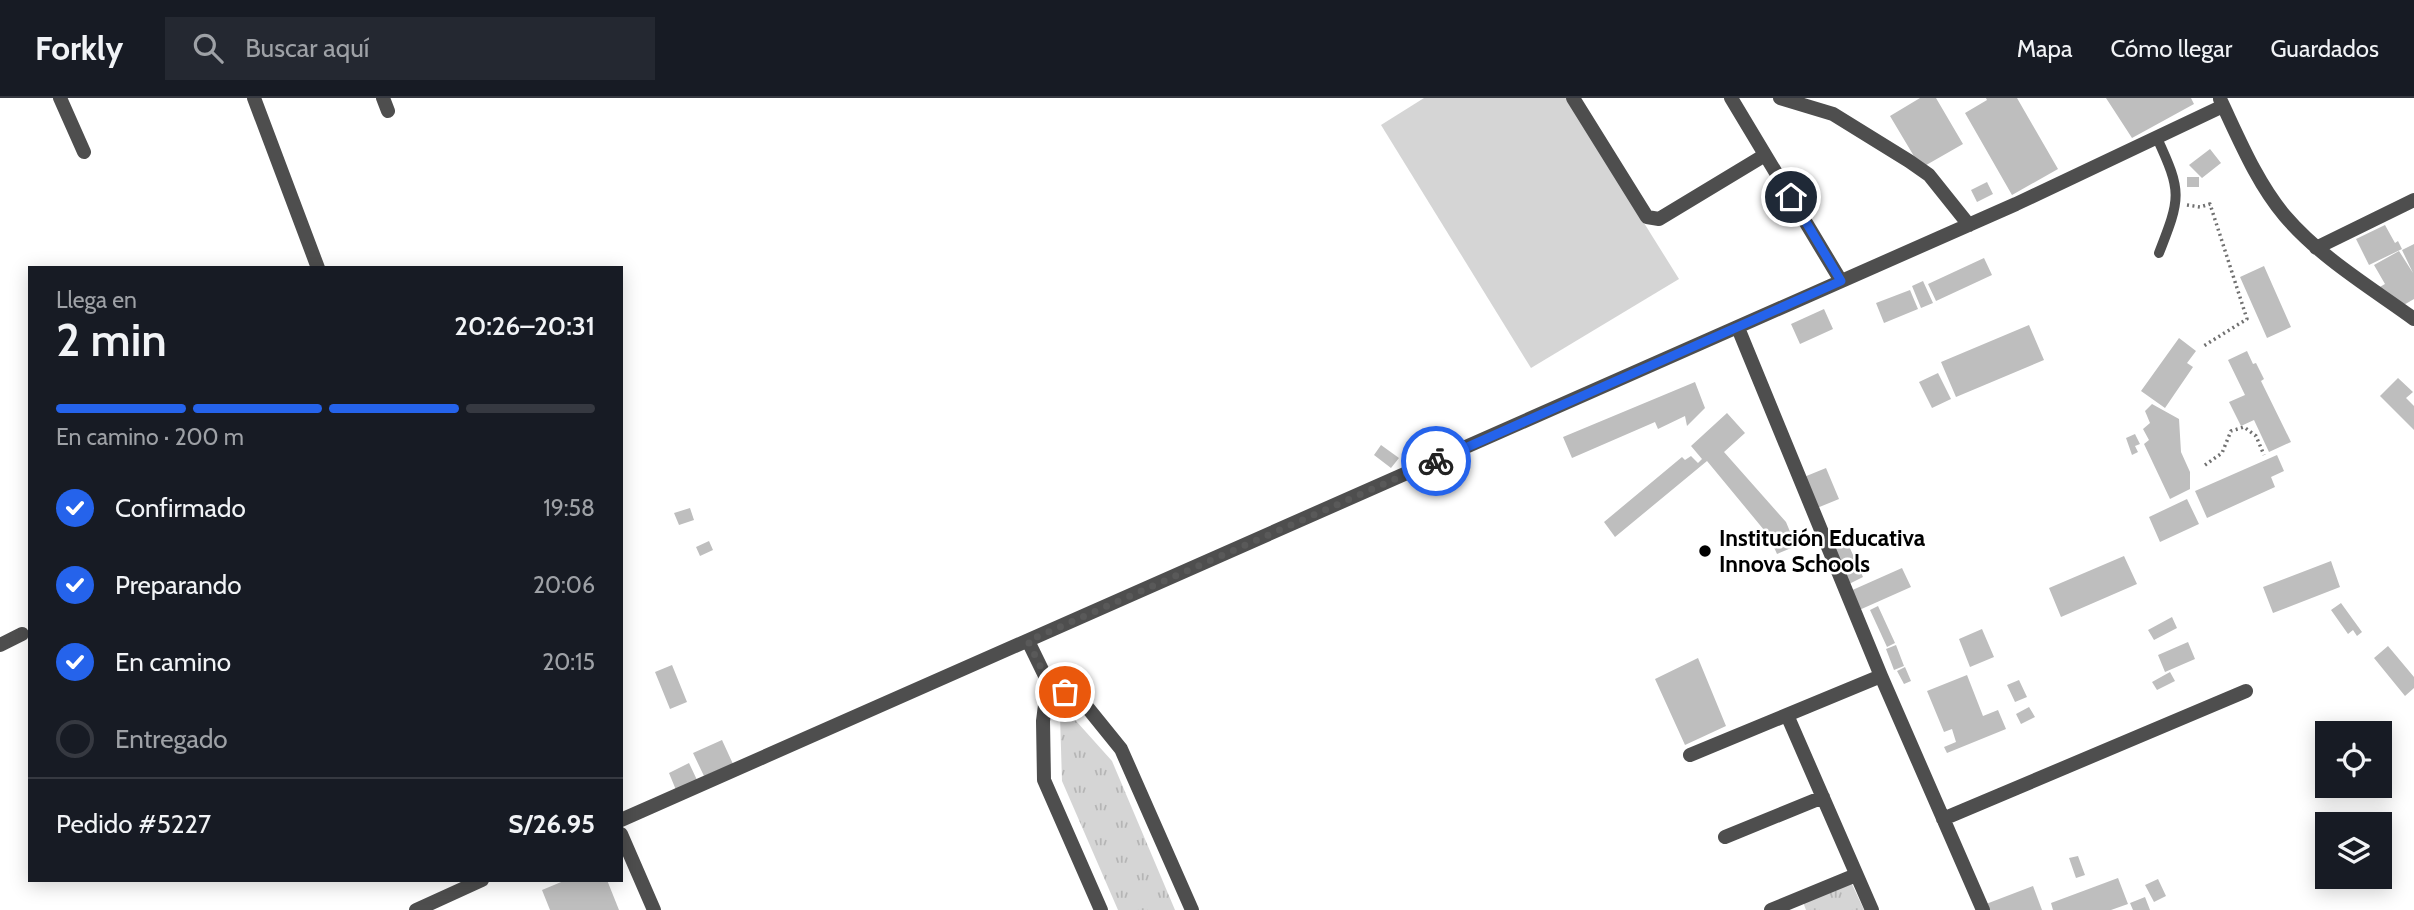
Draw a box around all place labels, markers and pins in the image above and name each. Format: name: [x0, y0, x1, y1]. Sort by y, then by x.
pin: [1761, 167, 1821, 227]
place label: Institución Educativa Innova Schools: [1719, 524, 1926, 578]
marker: Institución Educativa Innova Schools: [1697, 543, 1713, 559]
pin: [1035, 662, 1095, 722]

